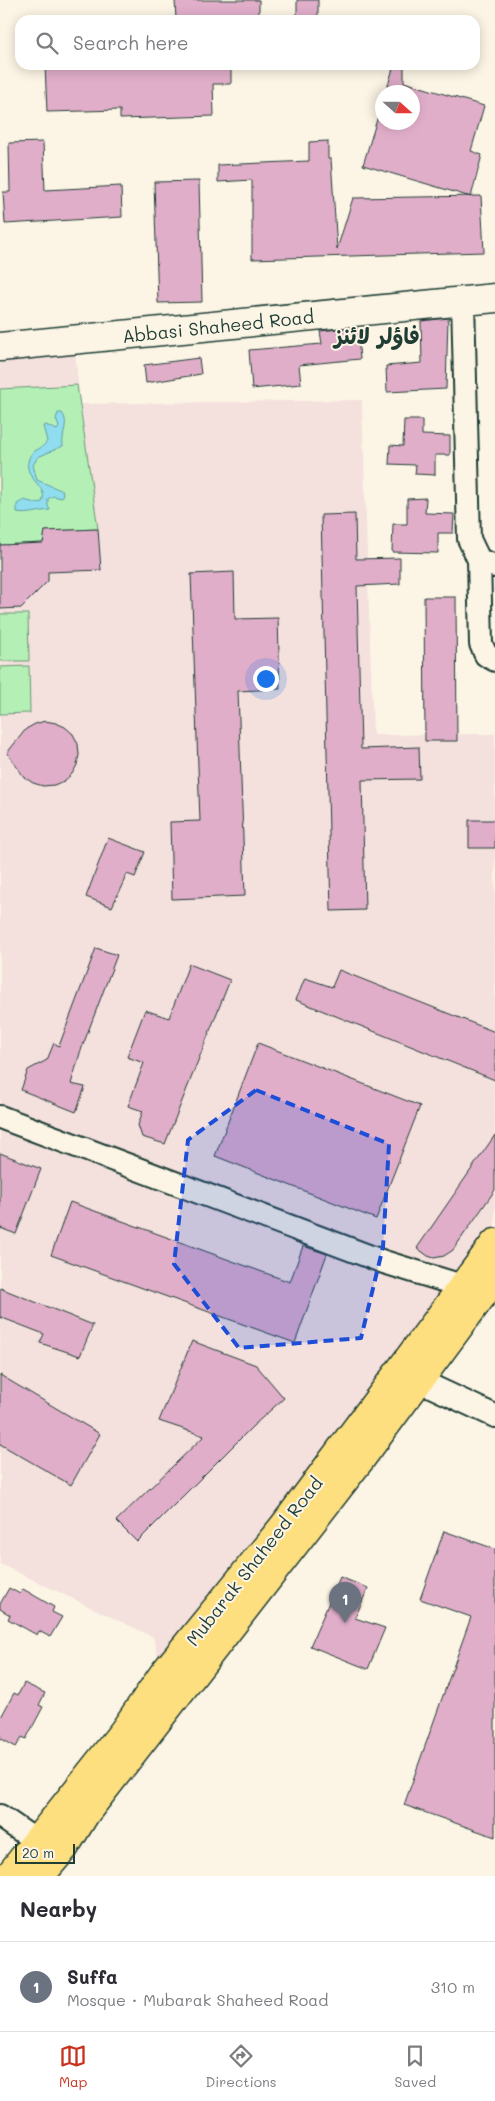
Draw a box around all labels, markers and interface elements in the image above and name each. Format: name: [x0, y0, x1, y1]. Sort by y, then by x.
search box: [15, 15, 480, 70]
icon: search: [33, 29, 61, 57]
text: Search here: [73, 30, 189, 55]
north arrow: [375, 85, 420, 130]
street label: Abbasi Shaheed Road: [121, 304, 315, 348]
district label: فاؤلر لائنز: [332, 321, 420, 350]
your location: [253, 666, 279, 692]
street label: Mubarak Shaheed Road: [180, 1472, 328, 1650]
pin: 1: [329, 1582, 361, 1623]
scale bar: [15, 1841, 75, 1864]
text: 20 m: [22, 1843, 54, 1862]
text: Nearby: [20, 1895, 97, 1922]
text: Suffa: [67, 1964, 118, 1989]
text: 1: [32, 1976, 40, 1997]
text: 310 m: [431, 1976, 475, 1997]
text: Mosque · Mubarak Shaheed Road: [67, 1989, 328, 2010]
tab: Map: [59, 2042, 87, 2091]
tab: Directions: [205, 2042, 277, 2091]
tab: Saved: [394, 2042, 436, 2091]

